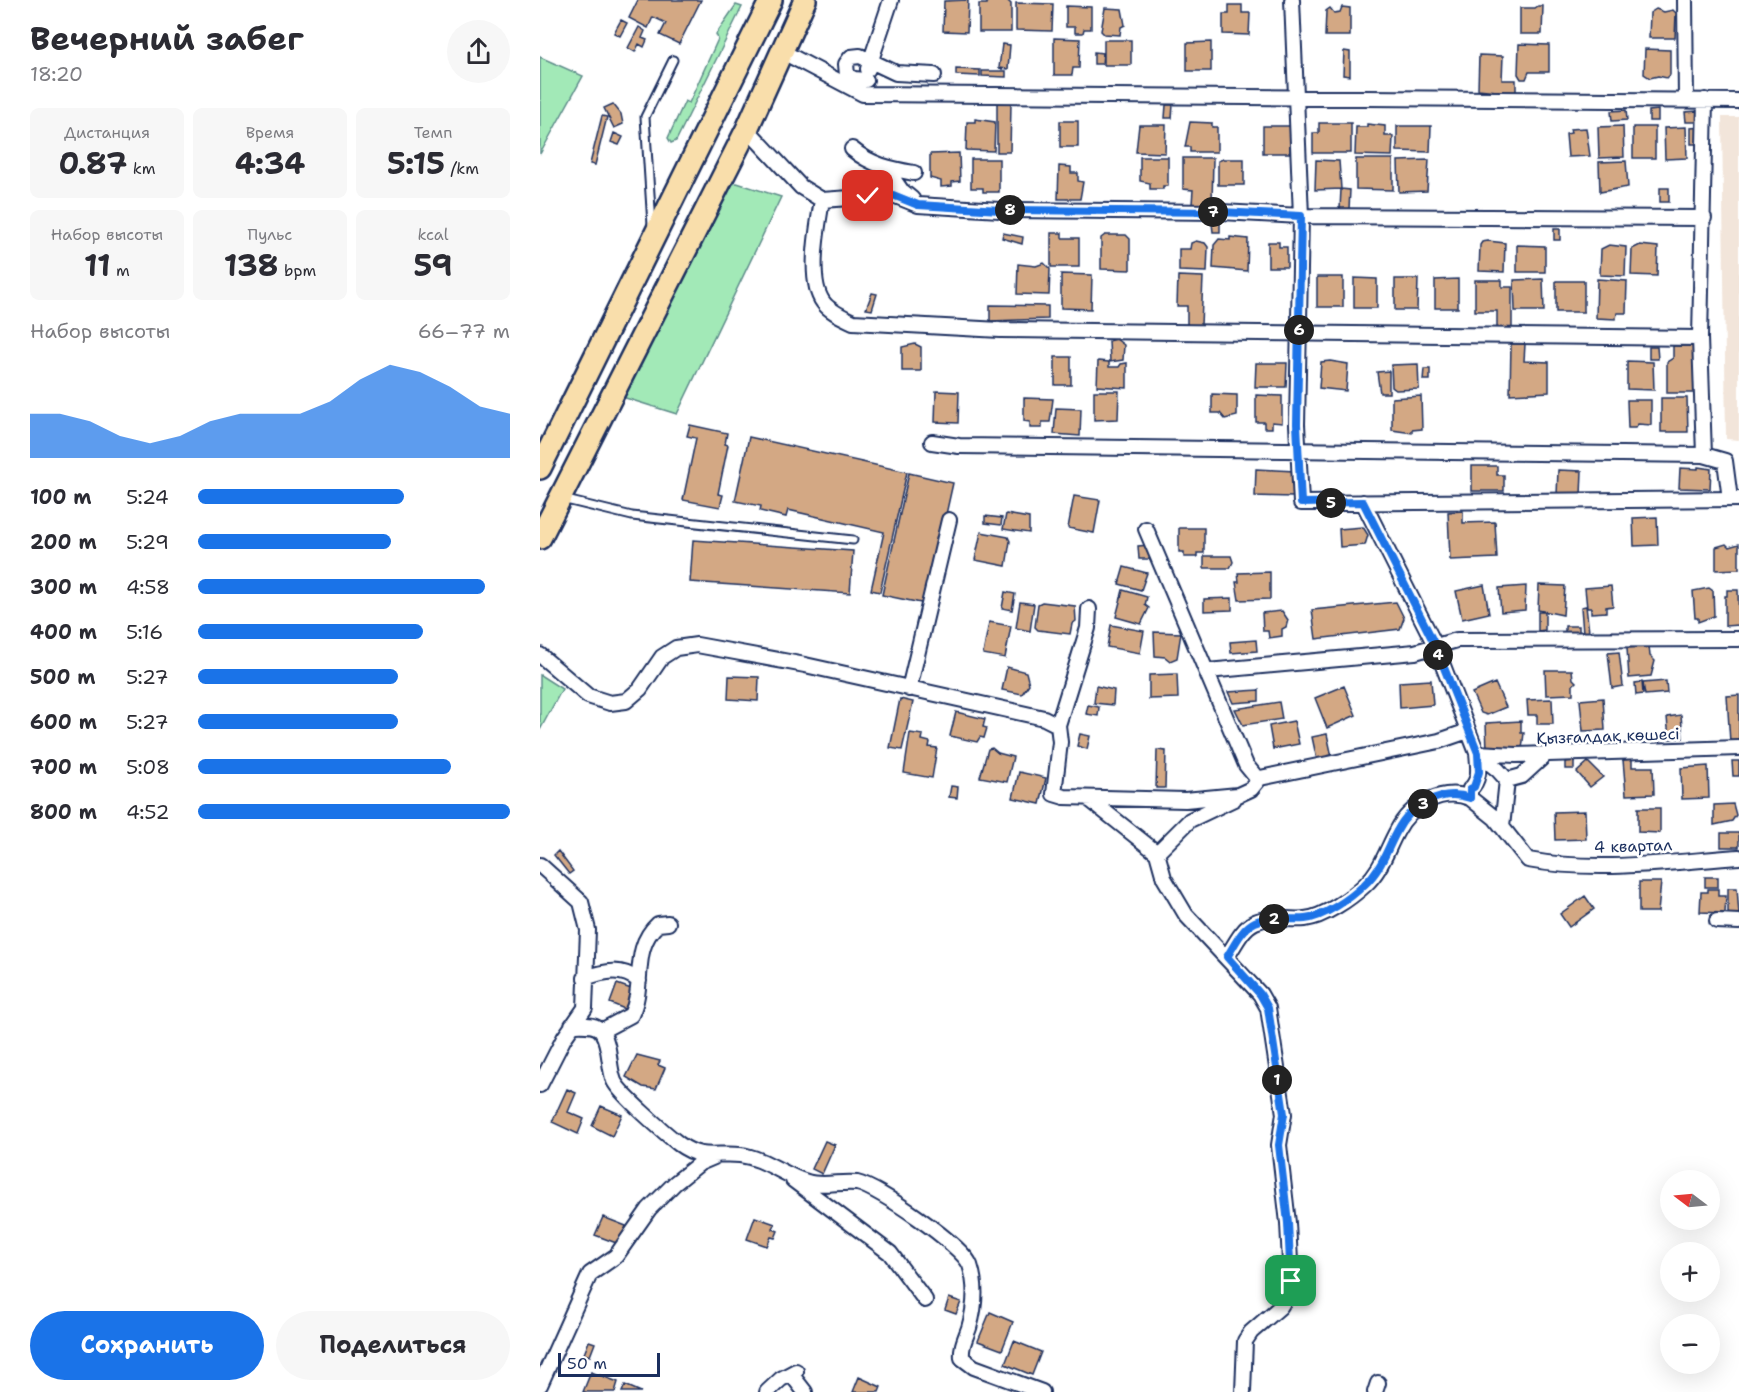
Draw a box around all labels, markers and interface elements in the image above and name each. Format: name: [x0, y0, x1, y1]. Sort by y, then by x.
text: Вечерний забег: [30, 16, 304, 61]
button: share: [447, 20, 510, 83]
text: 18:20: [30, 61, 83, 87]
text: Дистанция: [64, 122, 150, 143]
text: Время: [246, 122, 294, 143]
text: Темп: [414, 122, 452, 143]
text: 0.87: [59, 143, 127, 184]
text: 4:34: [235, 143, 305, 184]
text: 5:15: [387, 143, 445, 184]
text: km: [127, 158, 155, 179]
text: /km: [445, 158, 479, 179]
pin: [842, 170, 893, 221]
icon: check: [851, 179, 884, 212]
pin: 8: [995, 195, 1025, 225]
pin: 7: [1198, 197, 1228, 227]
text: 8: [1004, 199, 1016, 220]
text: 7: [1207, 201, 1219, 222]
text: Набор высоты: [51, 224, 163, 245]
text: Пульс: [248, 224, 292, 245]
text: kcal: [417, 224, 449, 245]
text: 11: [84, 245, 111, 286]
text: 138: [224, 245, 279, 286]
text: 59: [413, 245, 453, 286]
text: m: [111, 260, 130, 281]
text: bpm: [279, 260, 316, 281]
pin: 6: [1284, 315, 1314, 345]
text: Набор высоты: [30, 318, 170, 344]
text: 66–77 m: [418, 318, 510, 344]
text: 6: [1293, 319, 1305, 340]
text: 100 m: [30, 484, 92, 510]
text: 5:24: [126, 484, 169, 510]
pin: 5: [1316, 488, 1346, 518]
text: 5: [1326, 492, 1336, 513]
text: 200 m: [30, 529, 97, 555]
text: 5:29: [126, 529, 169, 555]
text: 300 m: [30, 574, 97, 600]
text: 4:58: [126, 574, 170, 600]
text: 400 m: [30, 619, 97, 645]
text: 5:16: [126, 619, 163, 645]
pin: 4: [1423, 640, 1453, 670]
text: 4: [1432, 644, 1444, 665]
text: 500 m: [30, 664, 96, 690]
text: 5:27: [126, 664, 169, 690]
text: 600 m: [30, 709, 97, 735]
text: 5:27: [126, 709, 169, 735]
street label: Қызғалдақ көшесі: [1536, 723, 1680, 749]
text: 700 m: [30, 754, 97, 780]
text: 5:08: [126, 754, 170, 780]
pin: 3: [1408, 789, 1438, 819]
text: 3: [1417, 793, 1429, 814]
text: 800 m: [30, 799, 97, 825]
text: 4:52: [126, 799, 169, 825]
street label: 4 квартал: [1593, 834, 1673, 858]
pin: 2: [1259, 904, 1289, 934]
text: 2: [1268, 908, 1280, 929]
pin: 1: [1262, 1065, 1292, 1095]
text: 1: [1273, 1069, 1281, 1090]
north arrow: [1660, 1170, 1720, 1230]
map controls: [1660, 1170, 1720, 1374]
button: +: [1660, 1242, 1720, 1302]
pin: [1265, 1255, 1316, 1306]
icon: arrive: [1274, 1264, 1307, 1297]
button: Сохранить: [30, 1311, 264, 1380]
button: Поделиться: [276, 1311, 510, 1380]
button: −: [1660, 1314, 1720, 1374]
scale bar: [558, 1350, 660, 1378]
text: 50 m: [567, 1353, 607, 1374]

